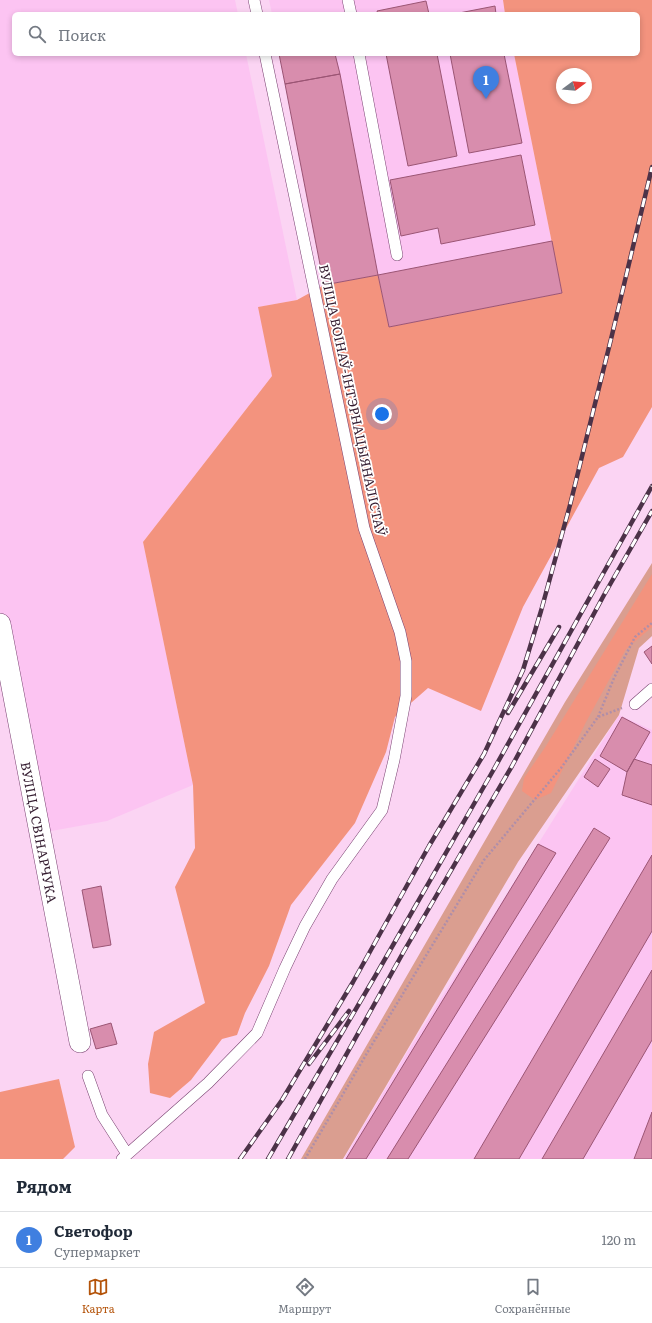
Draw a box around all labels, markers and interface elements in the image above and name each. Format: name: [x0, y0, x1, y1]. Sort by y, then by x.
search box: [12, 12, 640, 56]
icon: search: [26, 23, 48, 45]
text: Поиск: [58, 23, 106, 46]
pin: 1: [473, 66, 499, 99]
north arrow: [556, 68, 592, 104]
street label: ВУЛІЦА ВОІНАЎ-ІНТЭРНАЦЫЯНАЛІСТАЎ: [315, 262, 391, 538]
your location: [372, 404, 392, 424]
street label: ВУЛІЦА СВІНАРЧУКА: [17, 760, 63, 905]
text: Рядом: [16, 1173, 72, 1198]
text: Светофор: [54, 1219, 133, 1242]
text: 1: [26, 1230, 32, 1249]
text: 120 m: [601, 1230, 636, 1249]
text: Супермаркет: [54, 1242, 140, 1261]
tab: Карта: [82, 1276, 115, 1316]
tab: Маршрут: [278, 1276, 331, 1316]
tab: Сохранённые: [495, 1276, 570, 1316]

